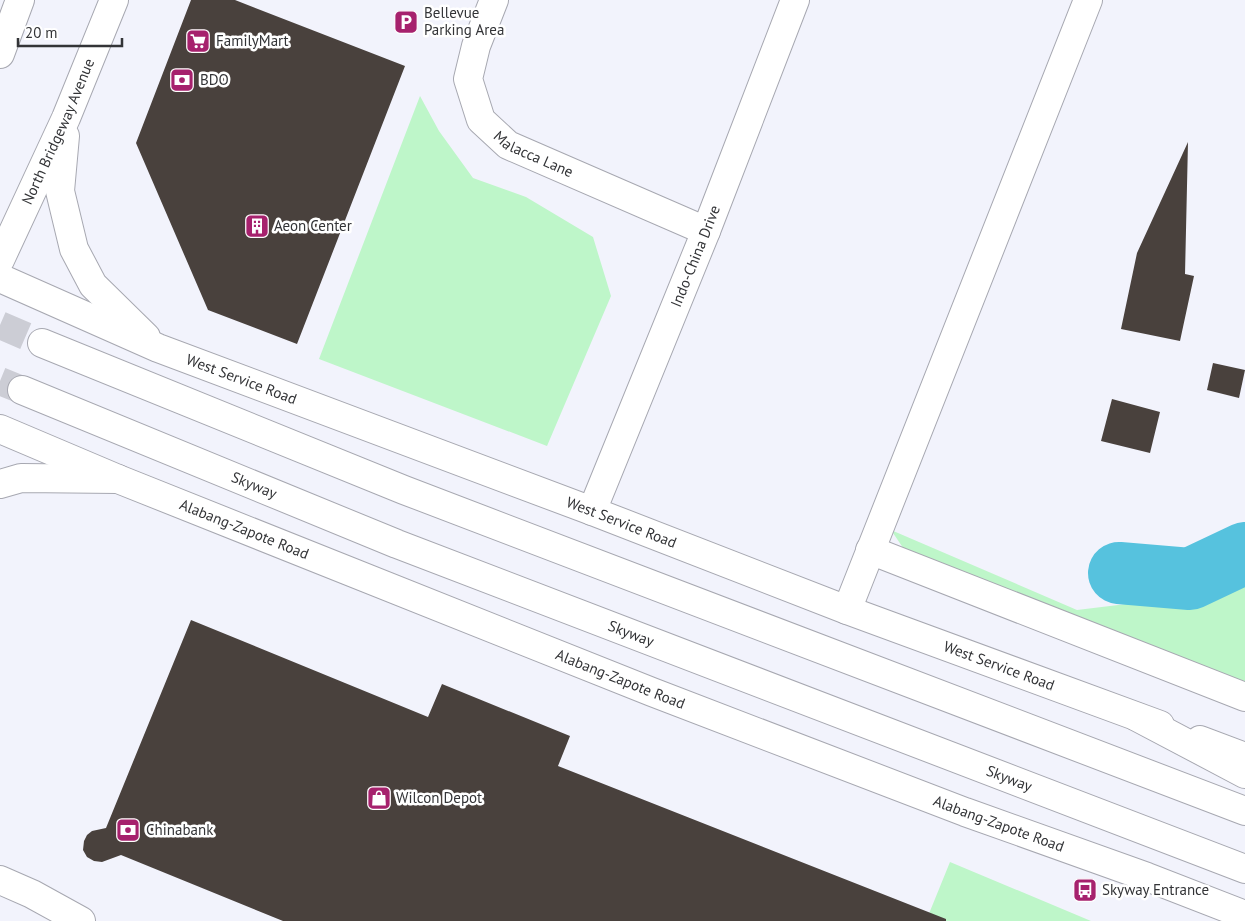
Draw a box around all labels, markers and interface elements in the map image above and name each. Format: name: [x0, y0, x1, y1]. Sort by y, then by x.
place label: Bellevue Parking Area: [424, 3, 504, 39]
parking icon: Bellevue Parking Area: [393, 9, 419, 35]
scale bar: [18, 15, 121, 47]
text: 20 m: [25, 23, 58, 42]
supermarket icon: FamilyMart: [185, 28, 211, 54]
place label: FamilyMart: [216, 31, 289, 50]
street label: North Bridgeway Avenue: [17, 56, 98, 208]
bank icon: BDO: [169, 67, 195, 93]
place label: BDO: [200, 70, 229, 89]
street label: Malacca Lane: [490, 126, 576, 181]
street label: Indo-China Drive: [666, 202, 724, 310]
building icon: Aeon Center: [244, 213, 270, 239]
place label: Aeon Center: [274, 216, 352, 235]
street label: West Service Road: [184, 349, 300, 408]
street label: Skyway: [229, 467, 280, 503]
street label: West Service Road: [564, 492, 679, 552]
street label: Alabang-Zapote Road: [177, 495, 312, 563]
street label: Skyway: [606, 616, 657, 651]
street label: West Service Road: [941, 636, 1057, 694]
street label: Alabang-Zapote Road: [553, 645, 688, 713]
street label: Skyway: [984, 761, 1035, 796]
shop icon: Wilcon Depot: [366, 785, 392, 811]
place label: Wilcon Depot: [396, 788, 482, 807]
street label: Alabang-Zapote Road: [931, 791, 1067, 856]
bank icon: Chinabank: [115, 817, 141, 843]
place label: Chinabank: [146, 820, 214, 839]
bus stop icon: Skyway Entrance: [1072, 877, 1098, 903]
place label: Skyway Entrance: [1102, 880, 1209, 899]

